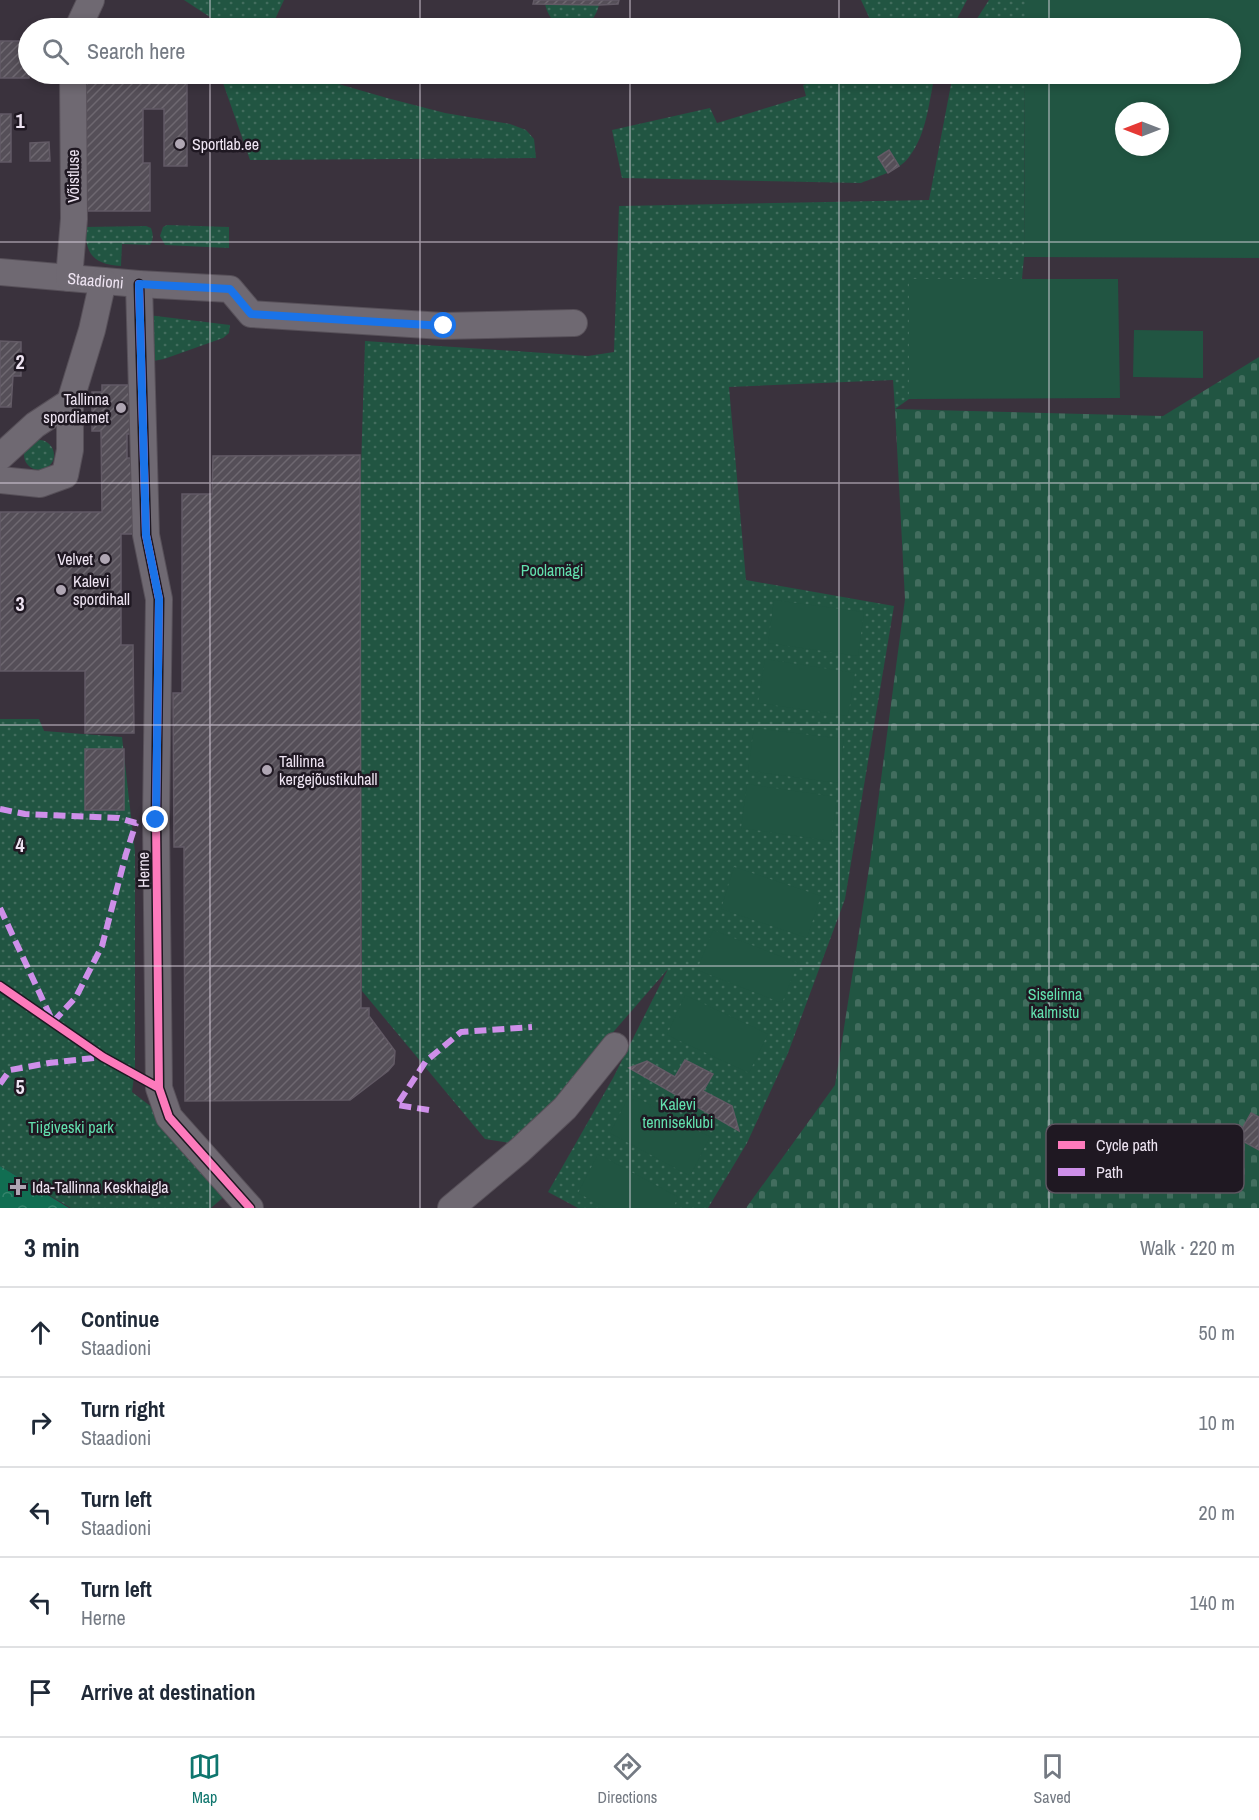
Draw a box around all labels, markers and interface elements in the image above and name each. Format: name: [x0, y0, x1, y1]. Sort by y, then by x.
search box: [18, 18, 1241, 84]
icon: search: [39, 35, 72, 68]
text: Search here: [87, 36, 185, 66]
north arrow: [1115, 102, 1169, 156]
text: 1: [15, 107, 25, 134]
place label: Sportlab.ee: [192, 133, 259, 155]
marker: Sportlab.ee: [173, 137, 187, 151]
street label: Võistluse: [62, 149, 84, 203]
street label: Staadioni: [67, 267, 125, 294]
route start: [430, 312, 456, 338]
text: 2: [15, 348, 25, 375]
place label: Tallinna spordiamet: [43, 388, 110, 428]
marker: Tallinna spordiamet: [114, 401, 128, 415]
place label: Velvet: [57, 548, 93, 570]
marker: Velvet: [98, 552, 112, 566]
park label: Poolamägi: [521, 559, 583, 581]
place label: Kalevi spordihall: [73, 570, 130, 610]
marker: Kalevi spordihall: [54, 583, 68, 597]
text: 3: [15, 590, 25, 617]
place label: Tallinna kergejõustikuhall: [279, 750, 378, 790]
marker: Tallinna kergejõustikuhall: [260, 763, 274, 777]
route end: [142, 806, 168, 832]
text: 4: [15, 831, 25, 858]
street label: Herne: [132, 852, 154, 888]
park label: Siselinna kalmistu: [1028, 983, 1083, 1023]
text: 5: [15, 1073, 25, 1100]
park label: Kalevi tenniseklubi: [643, 1093, 713, 1133]
park label: Tiigiveski park: [28, 1116, 114, 1138]
legend: [1046, 1124, 1244, 1193]
text: Cycle path: [1096, 1134, 1158, 1156]
text: Path: [1096, 1161, 1123, 1183]
place label: Ida-Tallinna Keskhaigla: [32, 1176, 169, 1198]
marker: Ida-Tallinna Keskhaigla: [9, 1178, 27, 1196]
text: 3 min: [24, 1230, 80, 1265]
text: Walk · 220 m: [1140, 1234, 1235, 1261]
text: Continue: [81, 1304, 159, 1334]
icon: ahead: [24, 1316, 57, 1349]
text: 50 m: [1199, 1319, 1235, 1346]
text: Staadioni: [81, 1334, 151, 1361]
text: Turn right: [81, 1394, 165, 1424]
icon: right: [24, 1406, 57, 1439]
text: 10 m: [1199, 1409, 1235, 1436]
text: Staadioni: [81, 1424, 151, 1451]
text: Turn left: [81, 1484, 152, 1514]
icon: left: [24, 1496, 57, 1529]
text: 20 m: [1199, 1499, 1235, 1526]
text: Staadioni: [81, 1514, 151, 1541]
text: Turn left: [81, 1574, 152, 1604]
icon: left: [24, 1586, 57, 1619]
text: 140 m: [1189, 1589, 1235, 1616]
text: Herne: [81, 1604, 126, 1631]
icon: arrive: [24, 1676, 57, 1709]
text: Arrive at destination: [81, 1677, 255, 1707]
tab: Map: [188, 1750, 221, 1808]
tab: Directions: [597, 1750, 657, 1808]
tab: Saved: [1034, 1750, 1071, 1808]

